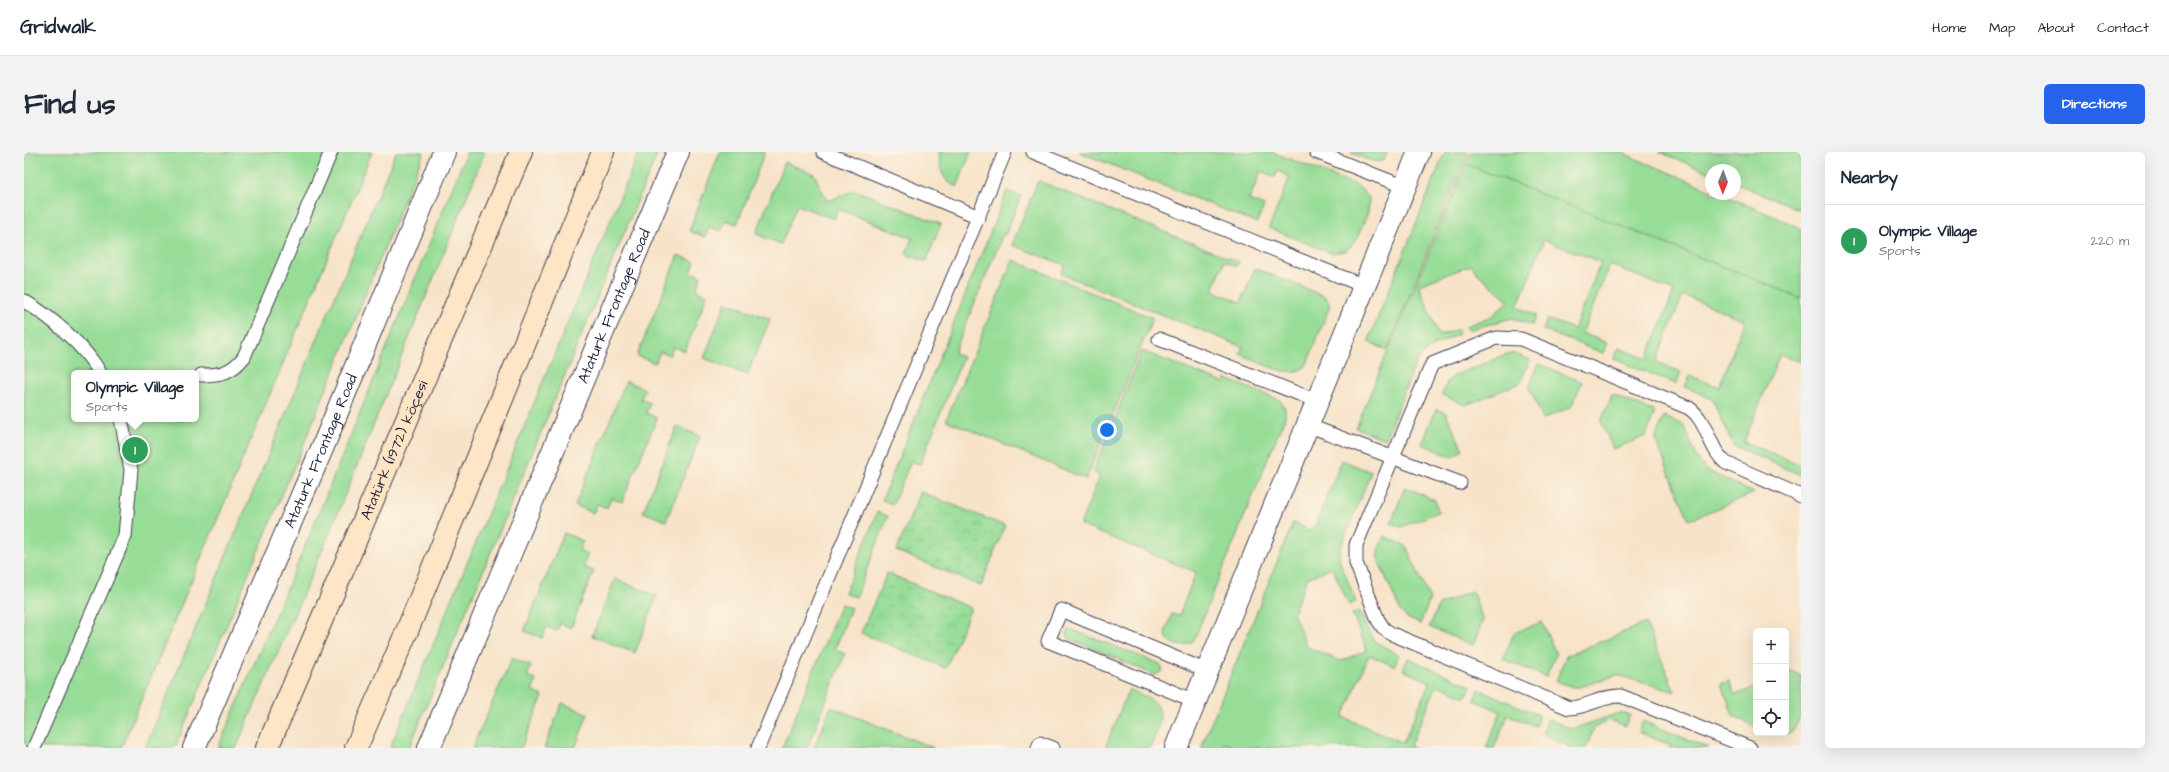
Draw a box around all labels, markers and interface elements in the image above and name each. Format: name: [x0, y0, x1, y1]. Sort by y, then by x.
text: Gridwalk: [20, 14, 96, 41]
text: Home: [1932, 18, 1967, 38]
text: Map: [1989, 18, 2015, 38]
text: About: [2037, 18, 2075, 38]
text: Contact: [2097, 18, 2149, 38]
button: Directions: [2044, 84, 2145, 124]
text: Find us: [24, 85, 115, 124]
north arrow: [1705, 164, 1741, 200]
text: Nearby: [1841, 166, 1898, 190]
text: Olympic Village: [1879, 221, 1977, 242]
street label: Ataturk Frontage Road: [573, 226, 656, 386]
text: 1: [1853, 232, 1855, 250]
text: 220 m: [2091, 232, 2129, 250]
text: Sports: [1879, 242, 1921, 260]
popup: [71, 370, 199, 422]
street label: Ataturk Frontage Road: [279, 371, 363, 531]
street label: Atatürk (1972) köçesi: [355, 376, 434, 523]
text: Olympic Village: [86, 377, 184, 398]
text: Sports: [86, 398, 128, 416]
your location: [1097, 420, 1117, 440]
pin: 1: [122, 435, 148, 465]
map controls: [1753, 628, 1789, 736]
button: +: [1753, 628, 1789, 664]
button: −: [1753, 664, 1789, 700]
button: locate: [1753, 700, 1789, 736]

